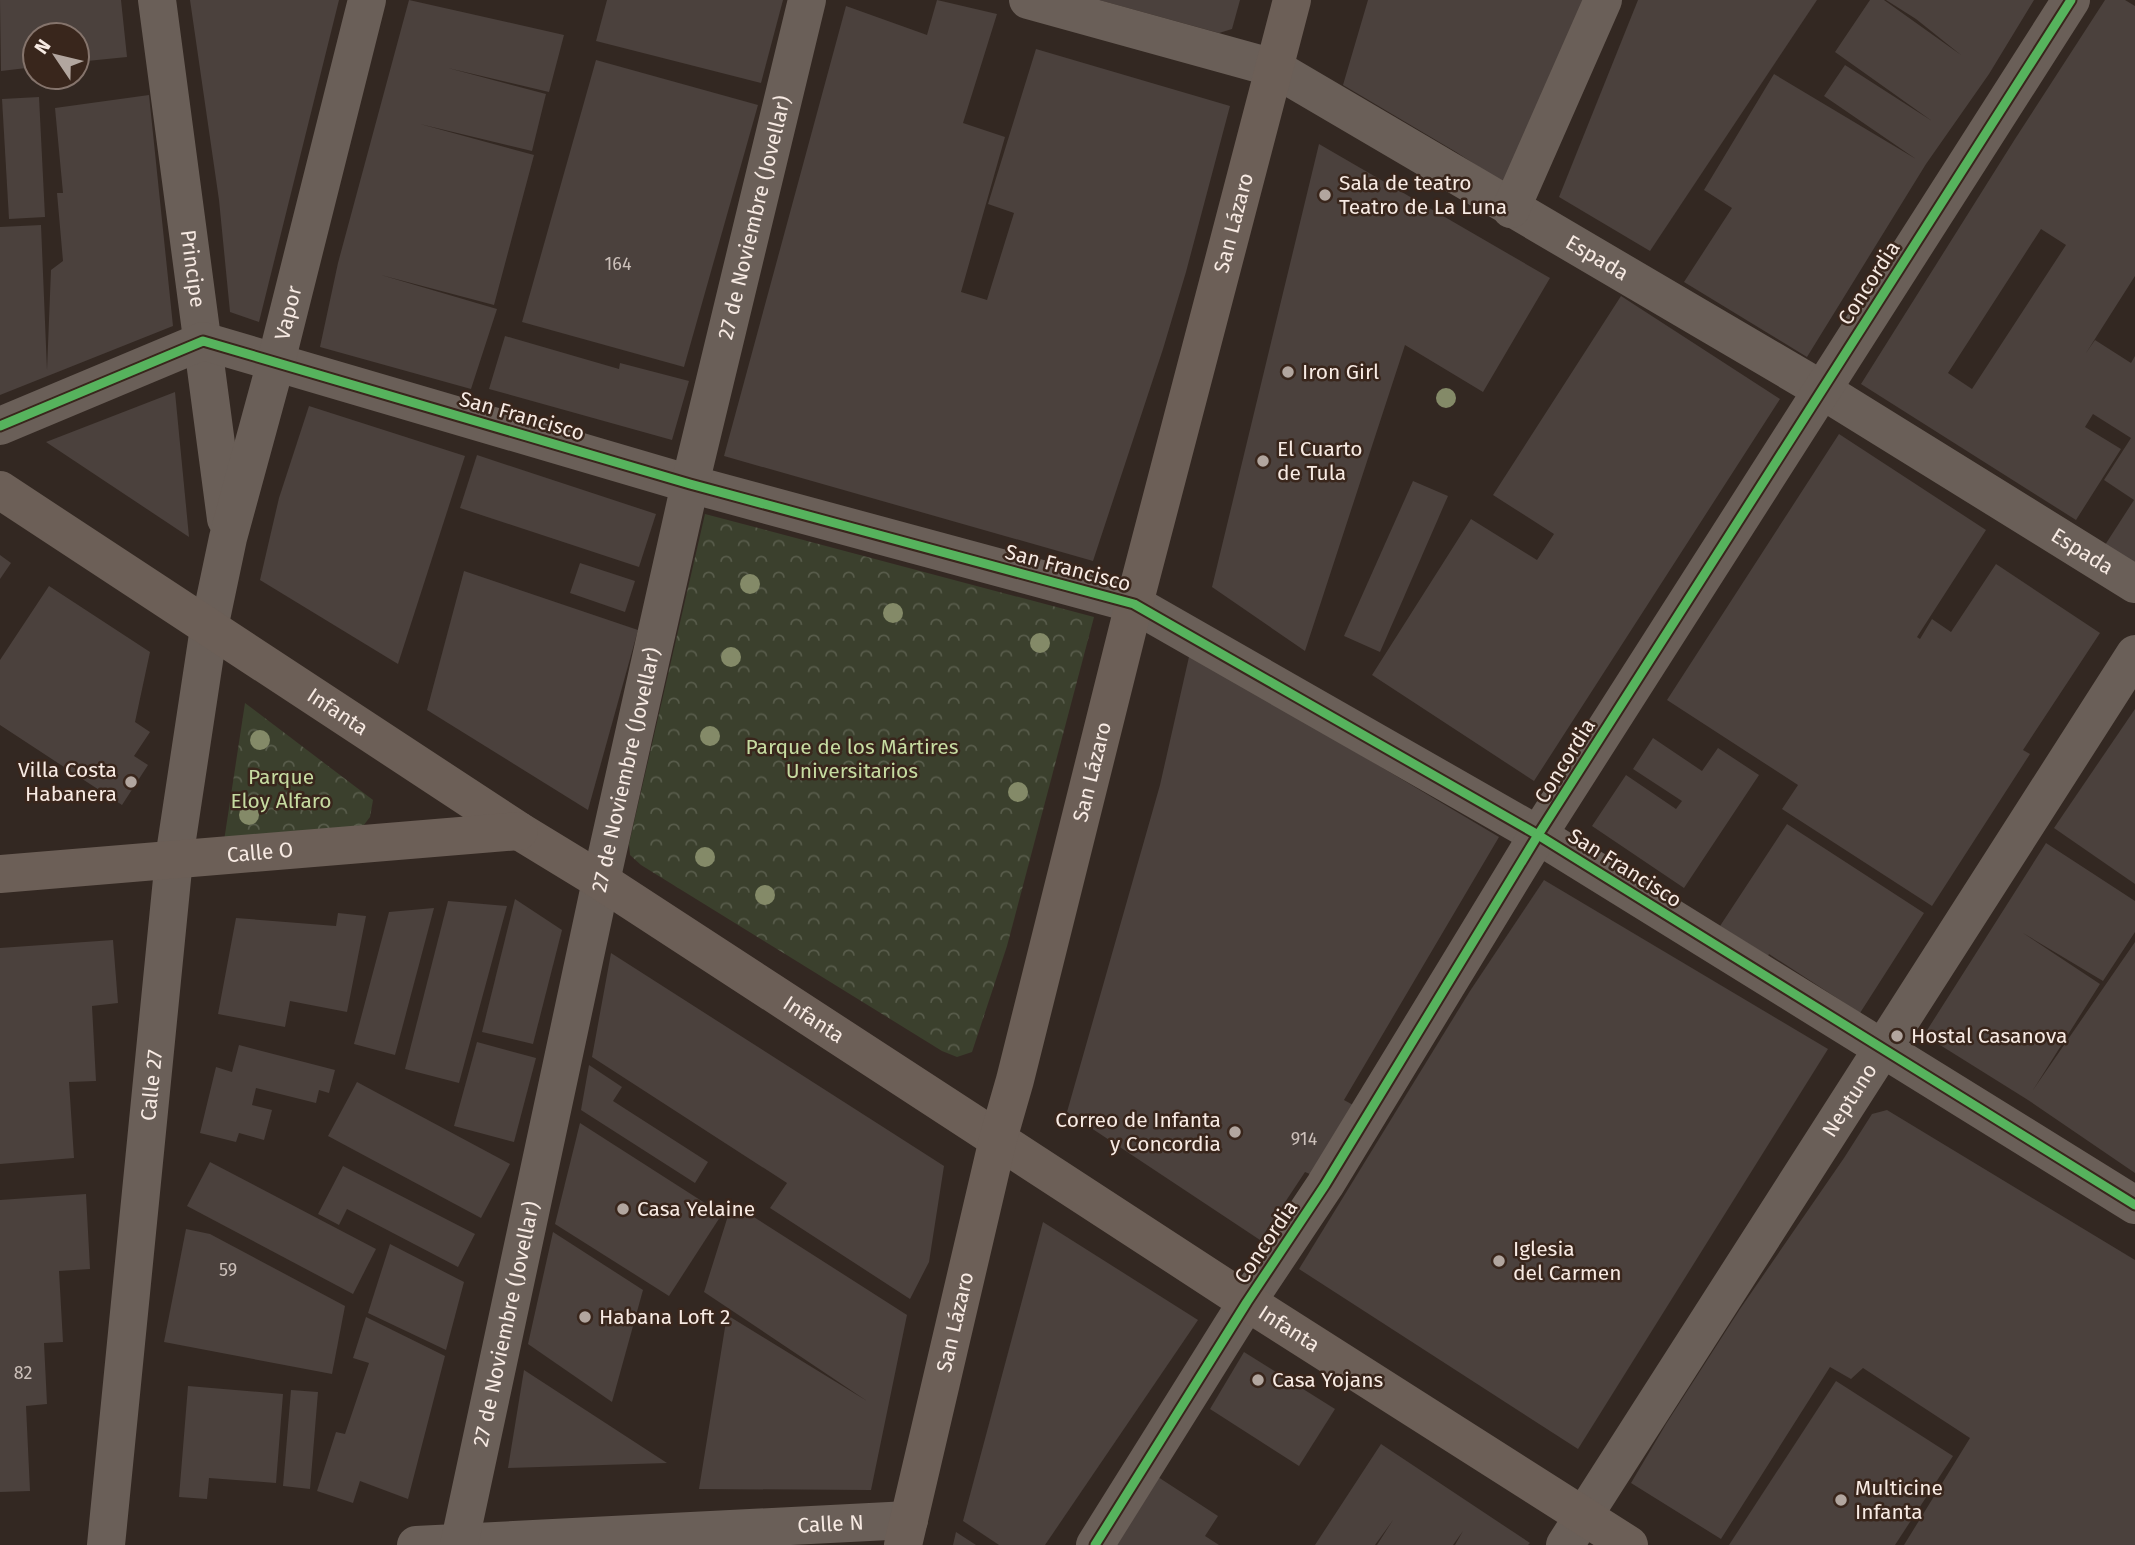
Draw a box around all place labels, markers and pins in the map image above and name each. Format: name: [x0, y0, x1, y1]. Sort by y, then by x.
place label: Sala de teatro Teatro de La Luna: [1339, 170, 1507, 220]
marker: Sala de teatro Teatro de La Luna: [1317, 187, 1333, 203]
place label: Iron Girl: [1302, 359, 1379, 385]
marker: Iron Girl: [1280, 364, 1296, 380]
place label: El Cuarto de Tula: [1277, 436, 1363, 486]
marker: El Cuarto de Tula: [1255, 453, 1271, 469]
place label: Villa Costa Habanera: [18, 757, 117, 807]
marker: Villa Costa Habanera: [123, 774, 139, 790]
place label: Hostal Casanova: [1911, 1023, 2067, 1049]
marker: Hostal Casanova: [1889, 1028, 1905, 1044]
place label: Correo de Infanta y Concordia: [1055, 1107, 1221, 1157]
marker: Correo de Infanta y Concordia: [1227, 1124, 1243, 1140]
place label: Casa Yelaine: [637, 1196, 755, 1222]
marker: Casa Yelaine: [615, 1201, 631, 1217]
place label: Iglesia del Carmen: [1513, 1236, 1622, 1286]
marker: Iglesia del Carmen: [1491, 1253, 1507, 1269]
place label: Habana Loft 2: [599, 1304, 730, 1330]
marker: Habana Loft 2: [577, 1309, 593, 1325]
place label: Casa Yojans: [1272, 1367, 1384, 1393]
marker: Casa Yojans: [1250, 1372, 1266, 1388]
place label: Multicine Infanta: [1855, 1475, 1943, 1525]
marker: Multicine Infanta: [1833, 1492, 1849, 1508]

